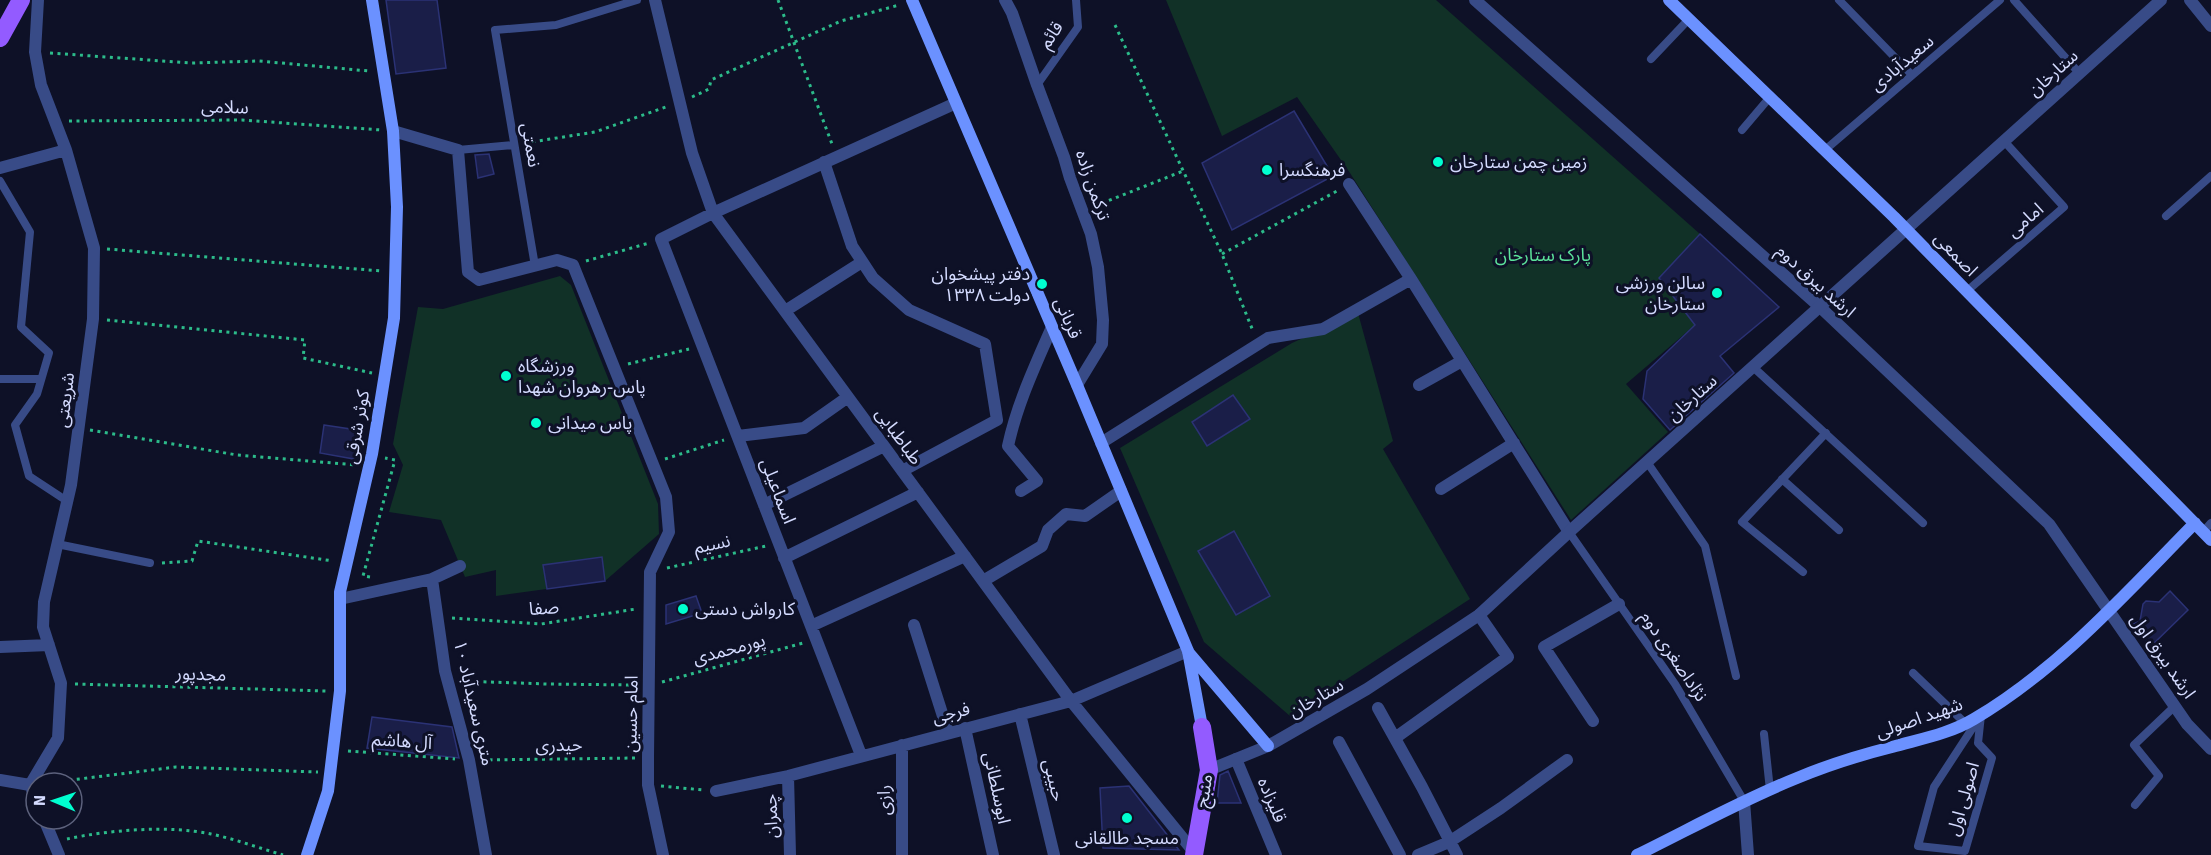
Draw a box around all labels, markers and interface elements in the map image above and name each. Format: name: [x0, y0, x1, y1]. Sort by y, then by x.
street label: قائم: [1034, 17, 1070, 54]
street label: سعیدآبادی: [1866, 30, 1938, 96]
street label: ستارخان: [2023, 45, 2083, 101]
street label: سلامی: [201, 96, 249, 118]
street label: نعمتی: [516, 121, 546, 169]
street label: ترکمن زاده: [1071, 147, 1115, 223]
place label: زمین چمن ستارخان: [1450, 151, 1587, 173]
marker: زمین چمن ستارخان: [1431, 155, 1445, 169]
place label: فرهنگسرا: [1279, 159, 1345, 181]
marker: فرهنگسرا: [1260, 163, 1274, 177]
street label: امامی: [2002, 198, 2048, 242]
street label: اصمعی: [1929, 227, 1983, 281]
street label: ارشد بیرق دوم: [1770, 240, 1860, 325]
park label: پارک ستارخان: [1495, 244, 1591, 266]
place label: دفتر پیشخوان دولت ۱۳۳۸: [932, 263, 1030, 306]
place label: سالن ورزشی ستارخان: [1616, 272, 1705, 315]
marker: دفتر پیشخوان دولت ۱۳۳۸: [1035, 277, 1049, 291]
marker: سالن ورزشی ستارخان: [1710, 286, 1724, 300]
street label: قربانی: [1050, 294, 1086, 342]
place label: ورزشگاه پاس-رهروان شهدا: [518, 355, 646, 398]
marker: ورزشگاه پاس-رهروان شهدا: [499, 369, 513, 383]
street label: ستارخان: [1662, 370, 1722, 426]
street label: شریعتی: [51, 371, 79, 429]
street label: کوثر شرقی: [340, 388, 374, 466]
street label: طباطبایی: [871, 403, 927, 469]
place label: پاس میدانی: [548, 412, 632, 434]
marker: پاس میدانی: [529, 416, 543, 430]
street label: اسماعیلی: [755, 455, 801, 527]
street label: نسیم: [692, 529, 733, 561]
street label: صفا: [528, 596, 560, 620]
place label: کارواش دستی: [695, 598, 796, 620]
marker: کارواش دستی: [676, 602, 690, 616]
street label: نژاداصغری دوم: [1633, 607, 1712, 707]
street label: ارشد بیرق اول: [2126, 609, 2200, 703]
street label: پورمحمدی: [690, 629, 768, 669]
street label: ۱۰ متری سعیدآباد: [449, 638, 499, 768]
street label: مجدپور: [174, 662, 227, 686]
street label: ستارخان: [1284, 673, 1348, 723]
street label: امام حسین: [619, 675, 646, 753]
street label: شهید اصولی: [1873, 693, 1965, 743]
street label: فرجی: [930, 697, 972, 729]
street label: آل هاشم: [371, 728, 434, 756]
street label: حیدری: [535, 734, 583, 756]
street label: ابوسلطانی: [979, 750, 1015, 826]
street label: حبیبی: [1038, 757, 1070, 803]
street label: اصولی اول: [1942, 760, 1984, 838]
north arrow: [24, 771, 84, 831]
street label: منبح: [1191, 773, 1219, 809]
street label: قلیزاده: [1253, 774, 1291, 826]
street label: رازی: [873, 785, 895, 815]
street label: چمران: [759, 793, 783, 839]
text: N: [30, 795, 50, 806]
marker: مسجد طالقانی: [1120, 811, 1134, 825]
place label: مسجد طالقانی: [1075, 827, 1179, 849]

